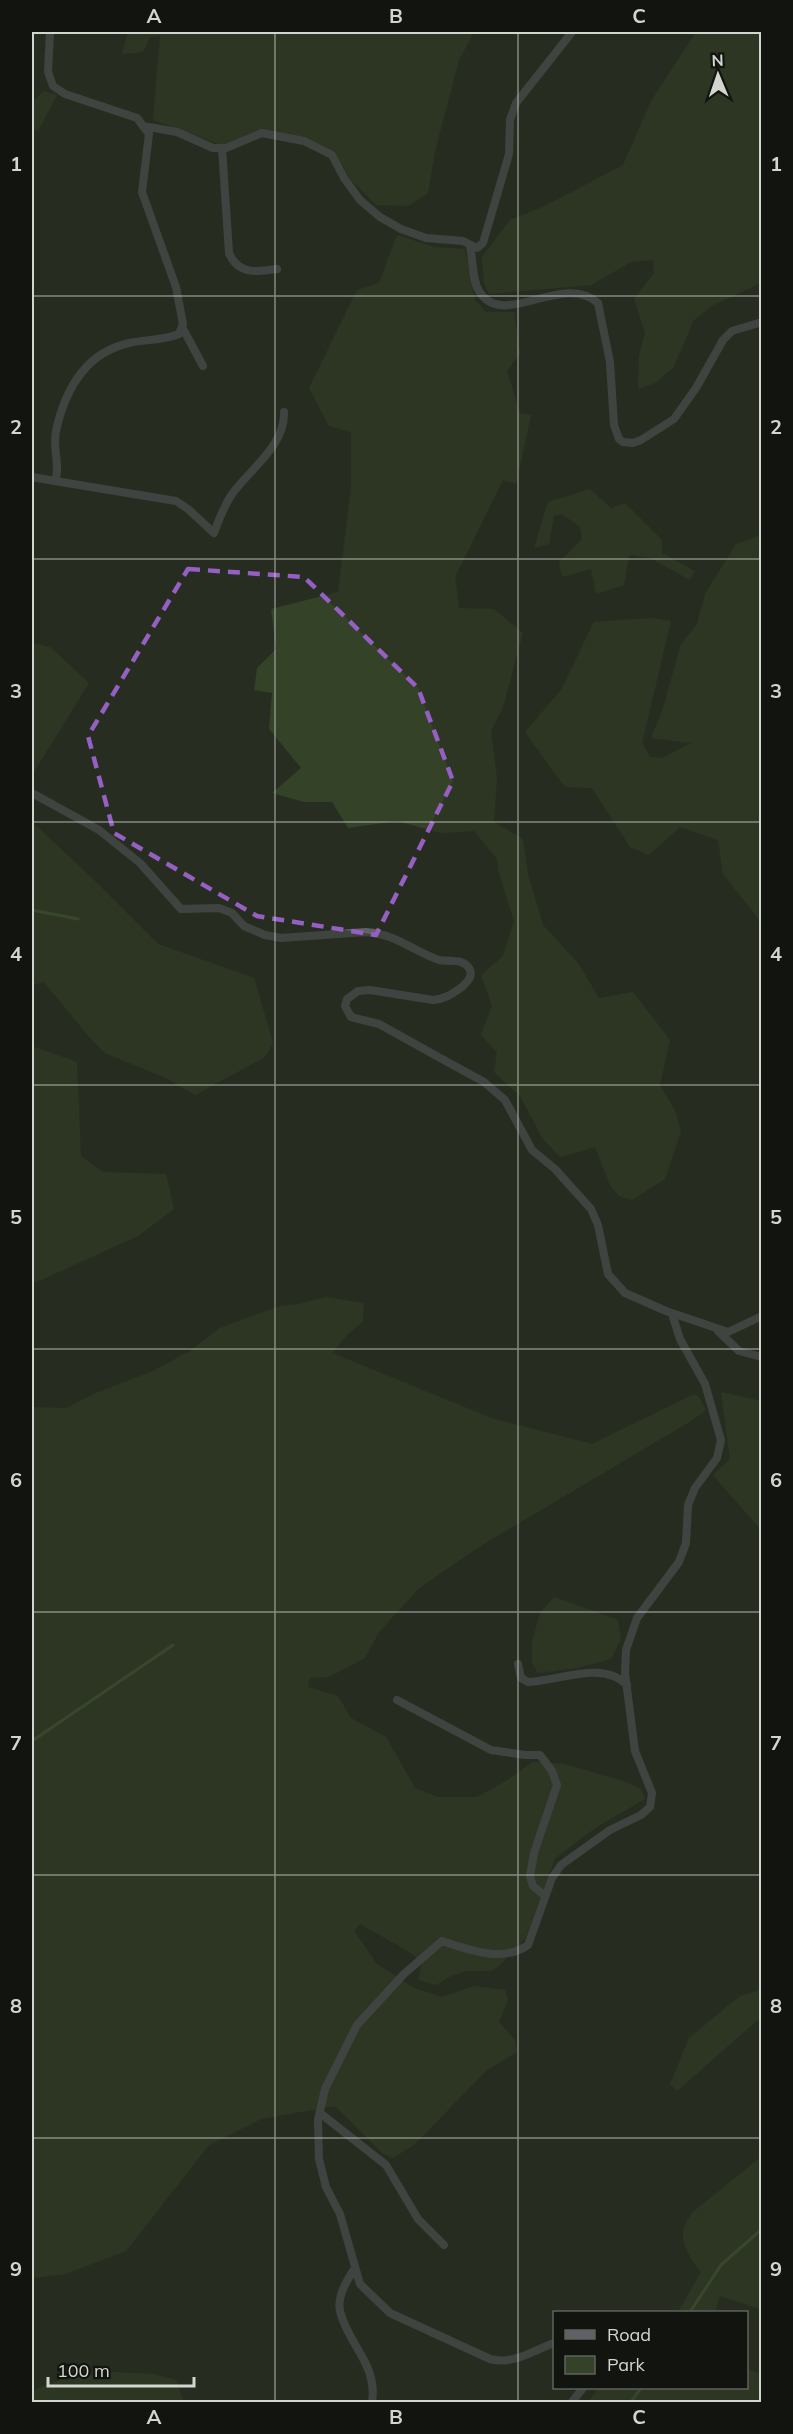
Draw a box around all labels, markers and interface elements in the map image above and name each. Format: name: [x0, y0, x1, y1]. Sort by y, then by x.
text: A: [147, 3, 162, 28]
text: B: [389, 3, 403, 28]
text: C: [632, 3, 646, 28]
north arrow: [688, 45, 748, 105]
text: N: [711, 50, 724, 70]
text: 1: [10, 151, 22, 176]
text: 1: [770, 151, 782, 176]
text: 2: [10, 414, 22, 439]
text: 2: [770, 414, 782, 439]
text: 3: [10, 678, 22, 703]
text: 3: [770, 678, 782, 703]
text: 4: [10, 941, 22, 966]
text: 4: [770, 941, 782, 966]
text: 5: [10, 1204, 22, 1229]
text: 5: [770, 1204, 782, 1229]
text: 6: [10, 1467, 22, 1492]
text: 6: [770, 1467, 782, 1492]
text: 7: [10, 1730, 22, 1755]
text: 7: [770, 1730, 782, 1755]
text: 8: [10, 1993, 22, 2018]
text: 8: [770, 1993, 782, 2018]
text: 9: [10, 2256, 22, 2281]
text: 9: [770, 2256, 782, 2281]
legend: [553, 2311, 748, 2389]
text: Road: [607, 2323, 651, 2346]
scale bar: [48, 2350, 194, 2388]
text: Park: [607, 2353, 646, 2376]
text: 100 m: [57, 2359, 110, 2382]
text: A: [147, 2404, 162, 2429]
text: B: [389, 2404, 403, 2429]
text: C: [632, 2404, 646, 2429]

